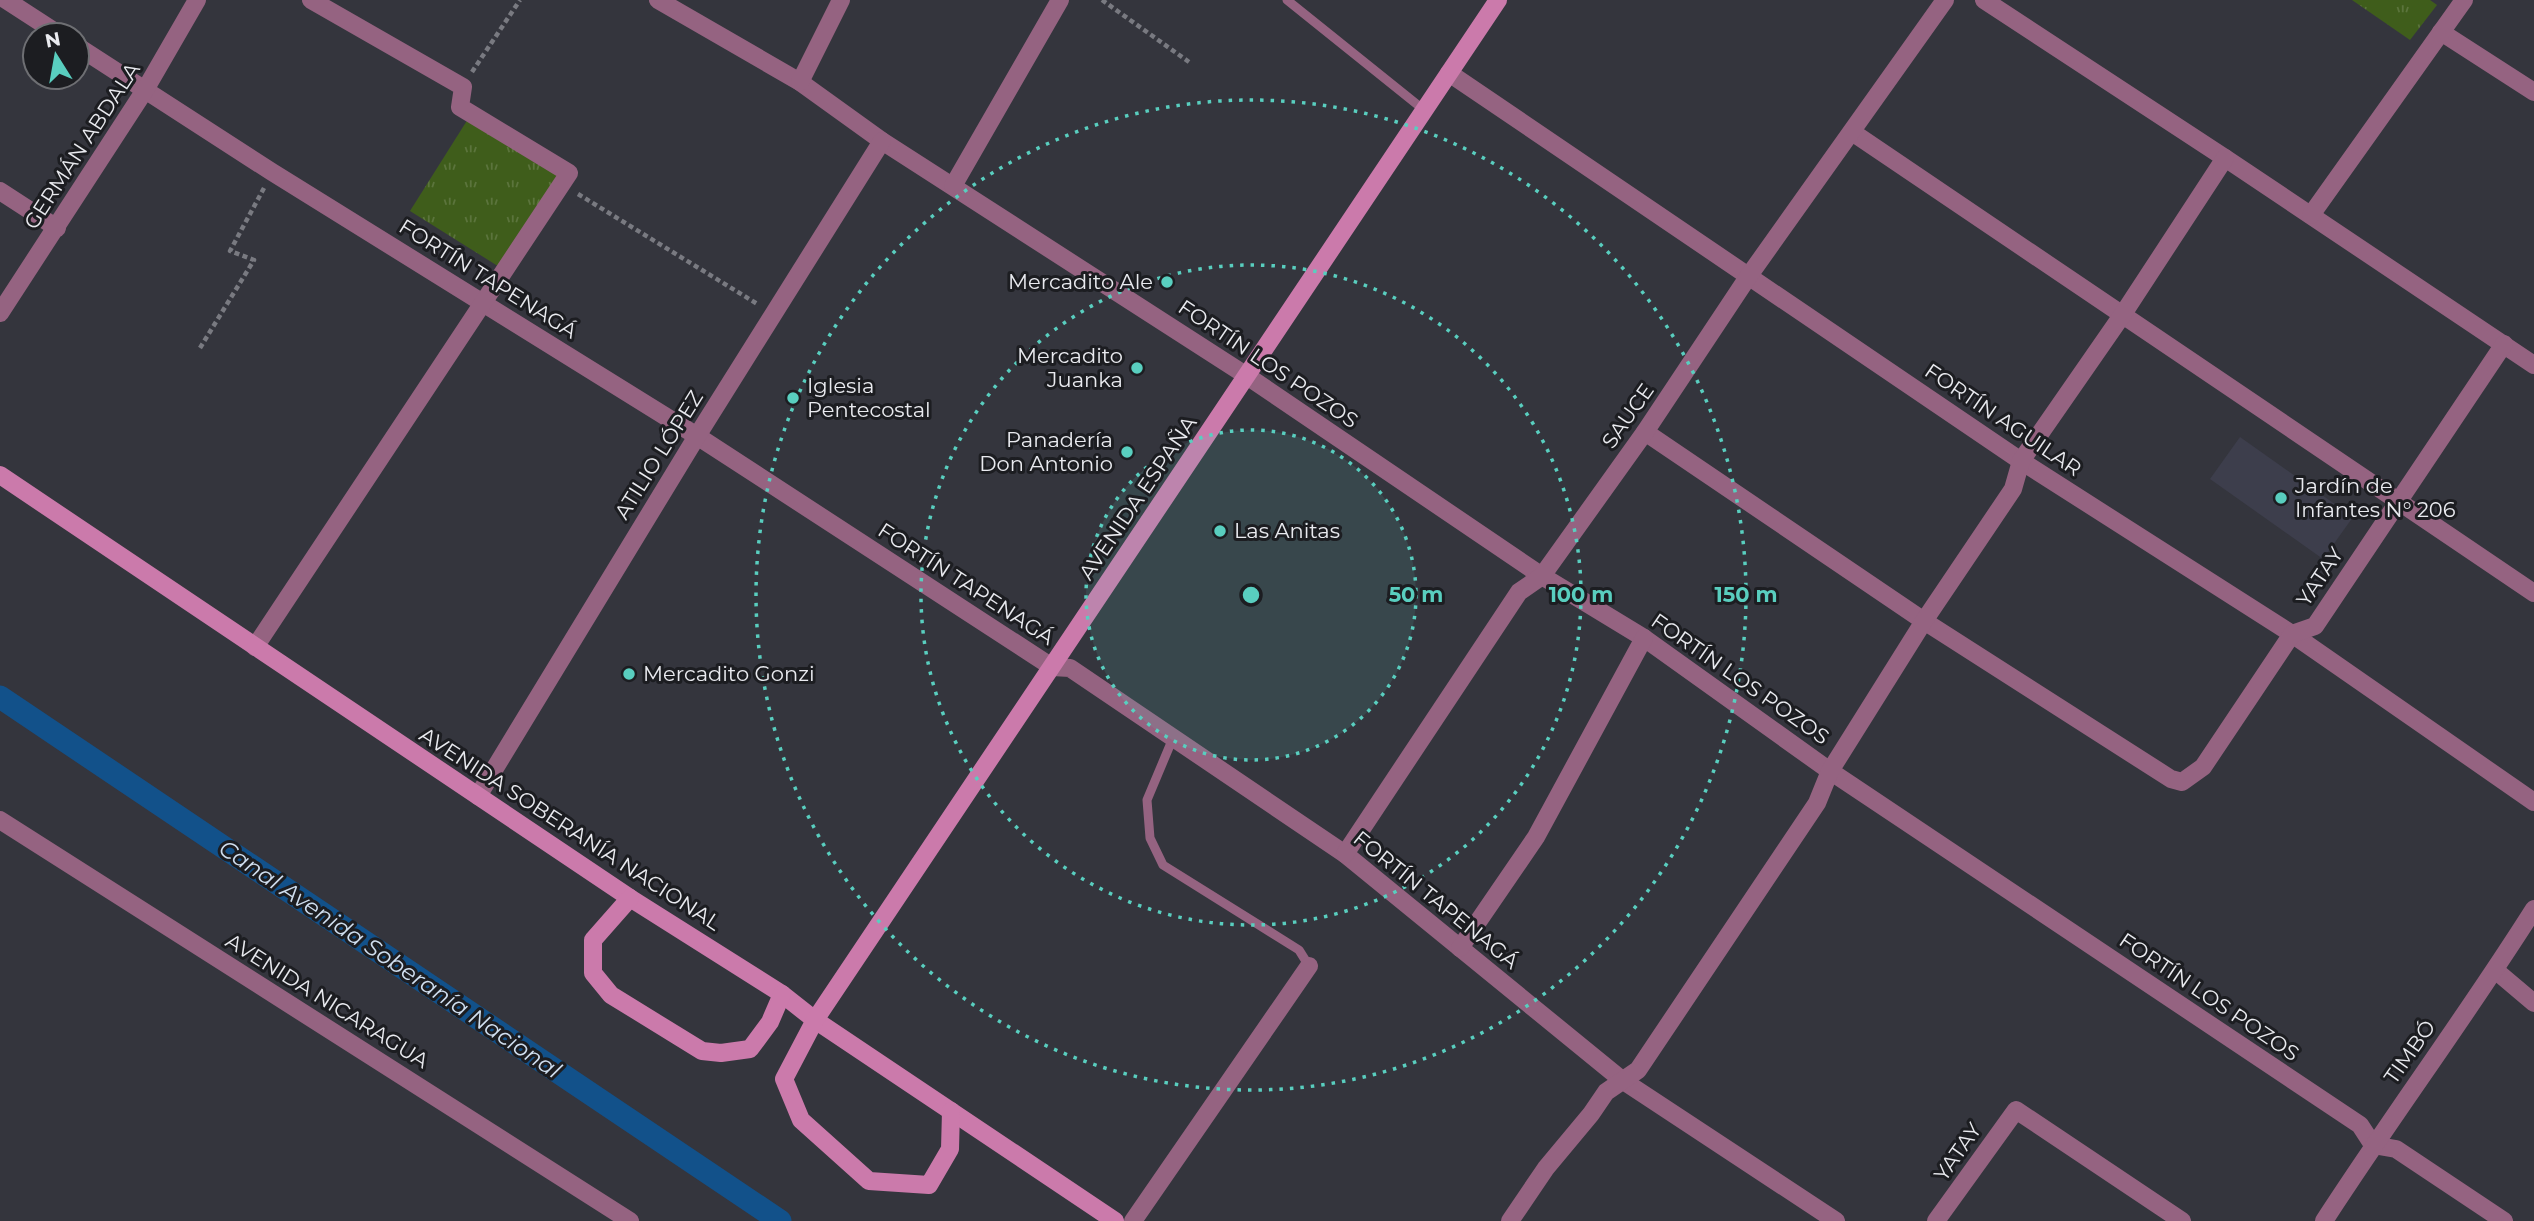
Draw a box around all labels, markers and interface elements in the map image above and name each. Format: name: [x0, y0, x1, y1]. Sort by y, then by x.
north arrow: [21, 21, 91, 91]
text: N: [43, 27, 63, 53]
street label: GERMÁN ABDALA: [18, 57, 145, 234]
street label: FORTÍN TAPENAGÁ: [395, 214, 583, 344]
place label: Mercadito Ale: [1008, 269, 1153, 294]
marker: Mercadito Ale: [1159, 274, 1175, 290]
street label: FORTÍN LOS POZOS: [1174, 294, 1363, 433]
place label: Mercadito Juanka: [1017, 343, 1123, 392]
street label: FORTÍN AGUILAR: [1920, 358, 2086, 481]
marker: Mercadito Juanka: [1129, 360, 1145, 376]
place label: Iglesia Pentecostal: [807, 373, 931, 422]
street label: SAUCE: [1596, 379, 1659, 453]
street label: ATILIO LÓPEZ: [609, 386, 708, 524]
marker: Iglesia Pentecostal: [785, 390, 801, 406]
street label: AVENIDA ESPAÑA: [1074, 410, 1202, 584]
place label: Panadería Don Antonio: [979, 427, 1113, 476]
marker: Panadería Don Antonio: [1119, 444, 1135, 460]
place label: Jardín de Infantes N° 206: [2294, 473, 2456, 522]
marker: Jardín de Infantes N° 206: [2273, 490, 2289, 506]
street label: FORTÍN TAPENAGÁ: [873, 517, 1060, 650]
place label: Las Anitas: [1234, 518, 1340, 543]
marker: Las Anitas: [1212, 523, 1228, 539]
street label: YATAY: [2291, 542, 2349, 611]
text: 50 m: [1389, 582, 1443, 607]
text: 100 m: [1549, 582, 1613, 607]
text: 150 m: [1715, 582, 1777, 607]
centre of rings: [1239, 583, 1263, 607]
street label: FORTÍN LOS POZOS: [1647, 608, 1834, 749]
place label: Mercadito Gonzi: [643, 661, 815, 686]
marker: Mercadito Gonzi: [621, 666, 637, 682]
street label: AVENIDA SOBERANÍA NACIONAL: [415, 722, 726, 936]
street label: FORTÍN TAPENAGÁ: [1349, 825, 1525, 974]
water label: Canal Avenida Soberanía Nacional: [214, 834, 567, 1085]
street label: FORTÍN LOS POZOS: [2115, 927, 2304, 1066]
street label: AVENIDA NICARAGUA: [221, 928, 434, 1074]
street label: TIMBÓ: [2379, 1015, 2440, 1088]
street label: YATAY: [1929, 1117, 1987, 1186]

